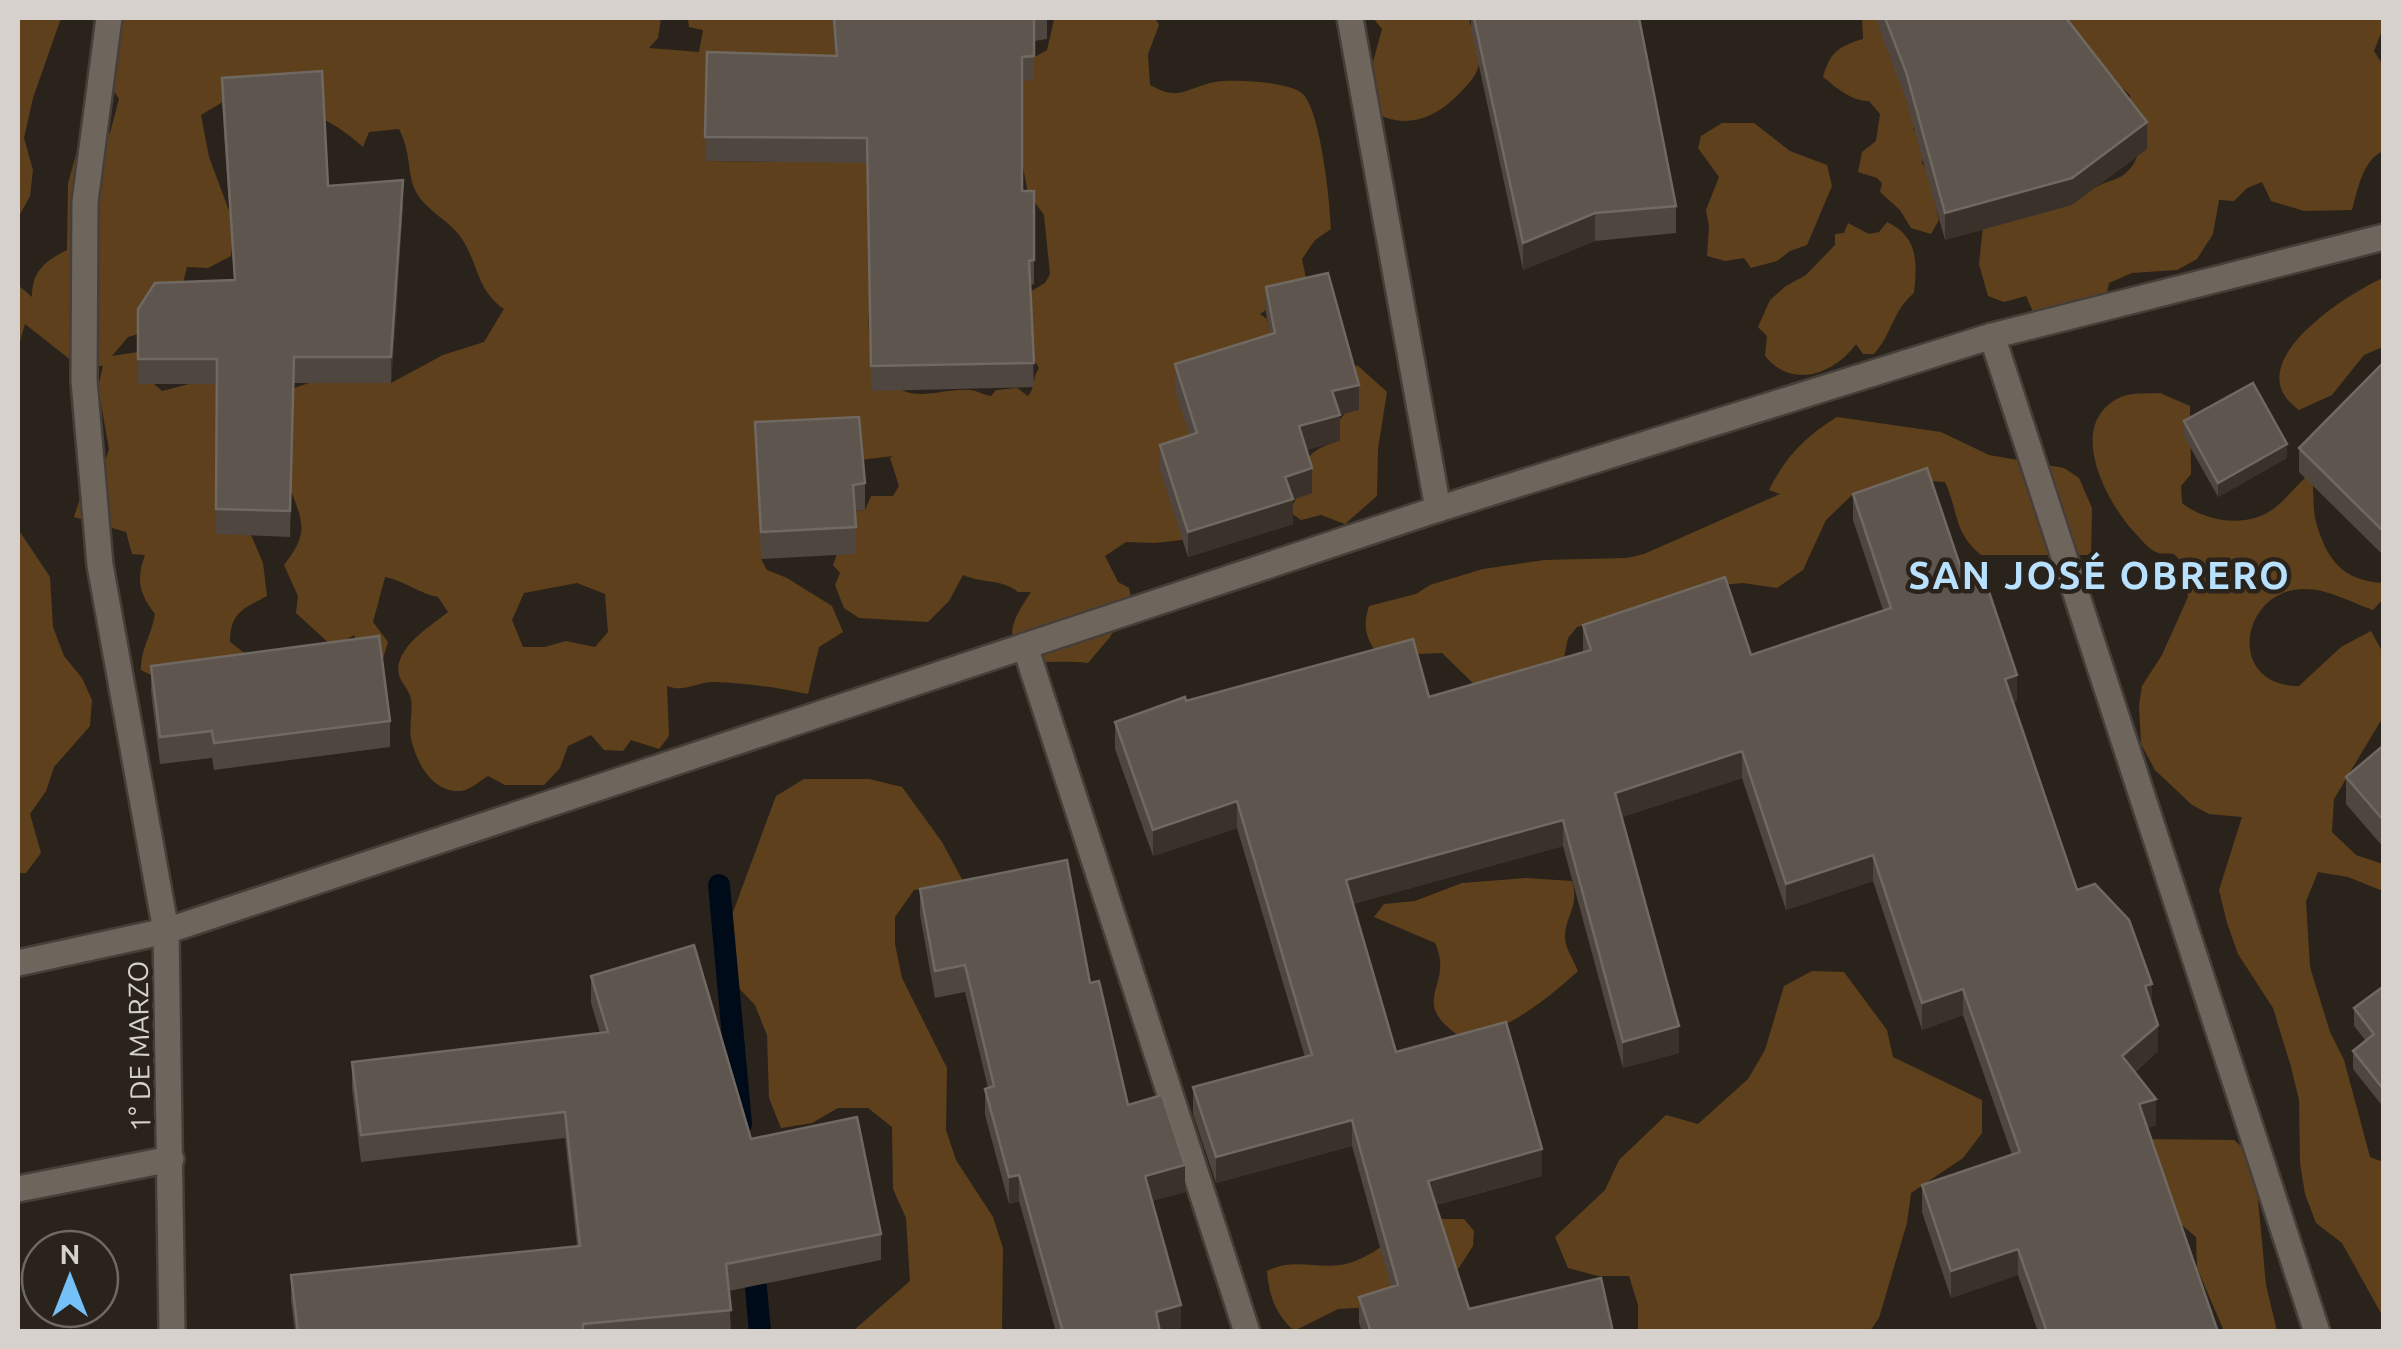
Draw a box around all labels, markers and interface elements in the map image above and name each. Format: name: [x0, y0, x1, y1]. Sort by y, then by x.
district label: SAN JOSÉ OBRERO: [1909, 551, 2291, 596]
street label: 1° DE MARZO: [122, 960, 155, 1132]
north arrow: [20, 1229, 120, 1329]
text: N: [60, 1238, 80, 1269]

